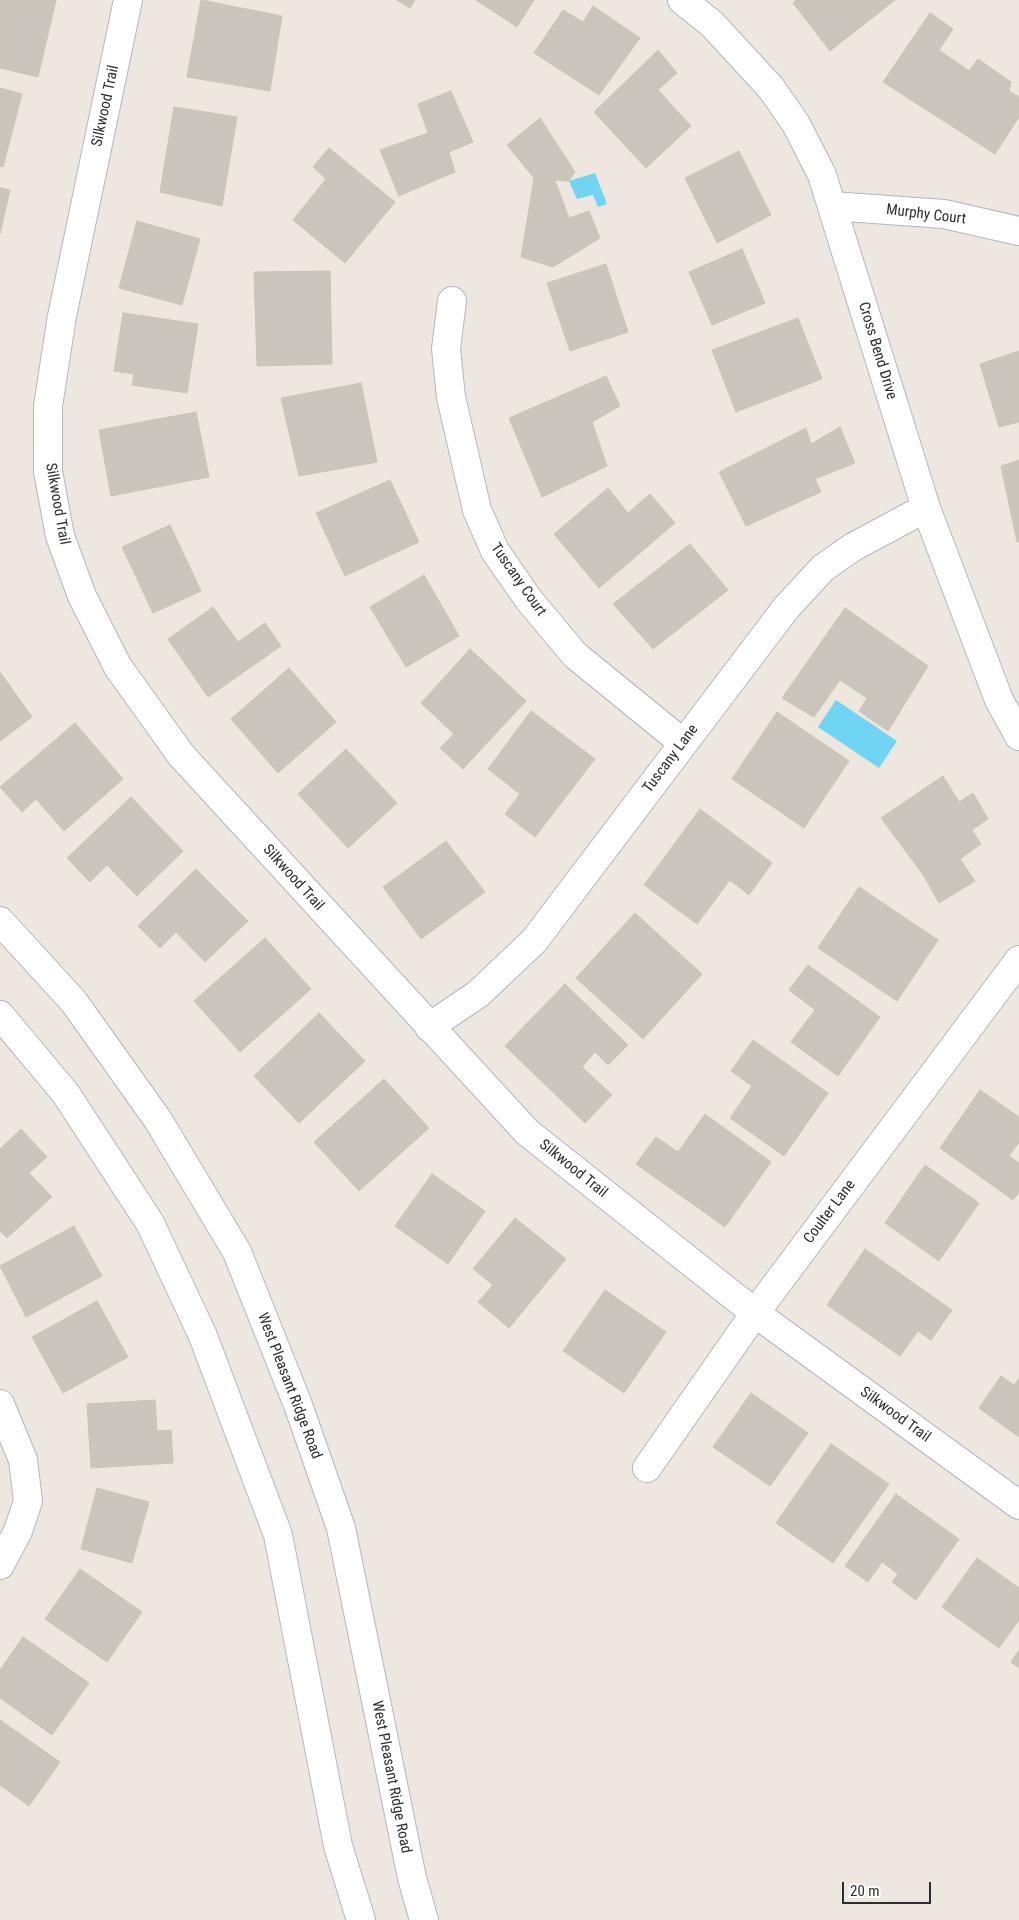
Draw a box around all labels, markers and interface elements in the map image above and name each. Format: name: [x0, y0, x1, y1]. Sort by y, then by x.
street label: Silkwood Trail: [89, 64, 123, 148]
street label: Murphy Court: [885, 201, 967, 229]
street label: Cross Bend Drive: [854, 300, 900, 402]
street label: Silkwood Trail: [41, 462, 73, 546]
street label: Tuscany Court: [486, 540, 550, 620]
street label: Tuscany Lane: [639, 721, 703, 797]
street label: Silkwood Trail: [259, 841, 327, 915]
street label: Silkwood Trail: [535, 1136, 611, 1202]
street label: Coulter Lane: [800, 1177, 860, 1247]
street label: West Pleasant Ridge Road: [253, 1310, 325, 1462]
street label: Silkwood Trail: [856, 1383, 934, 1447]
street label: West Pleasant Ridge Road: [367, 1699, 415, 1855]
scale bar: [844, 1872, 933, 1904]
text: 20 m: [850, 1882, 880, 1900]

